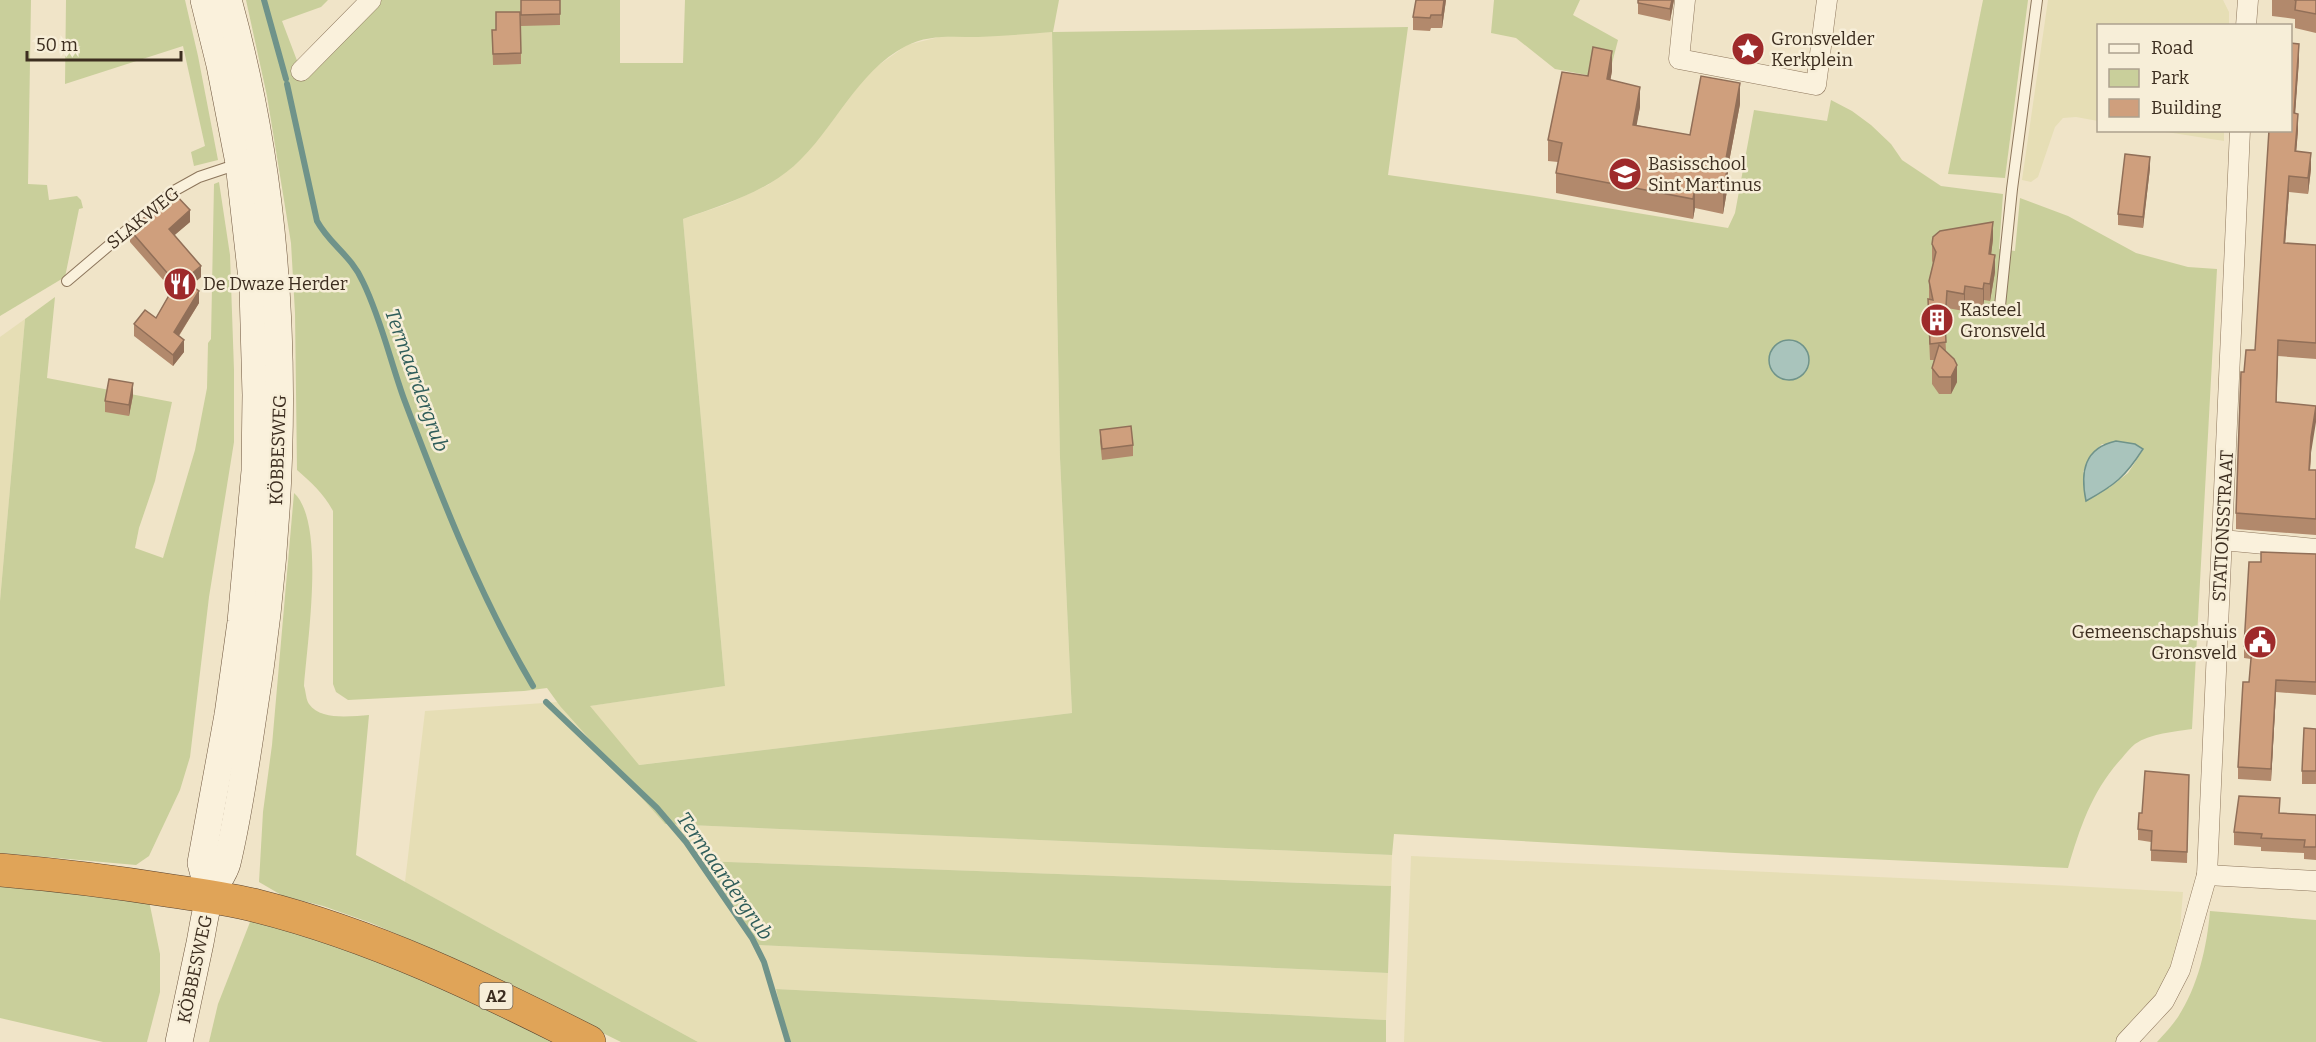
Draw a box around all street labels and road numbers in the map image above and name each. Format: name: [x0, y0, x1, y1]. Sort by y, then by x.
street label: SLAKWEG: [102, 182, 184, 254]
street label: KÖBBESWEG: [265, 394, 291, 506]
street label: STATIONSSTRAAT: [2208, 449, 2238, 602]
street label: KÖBBESWEG: [173, 913, 217, 1025]
road number: A2: [480, 983, 512, 1009]

